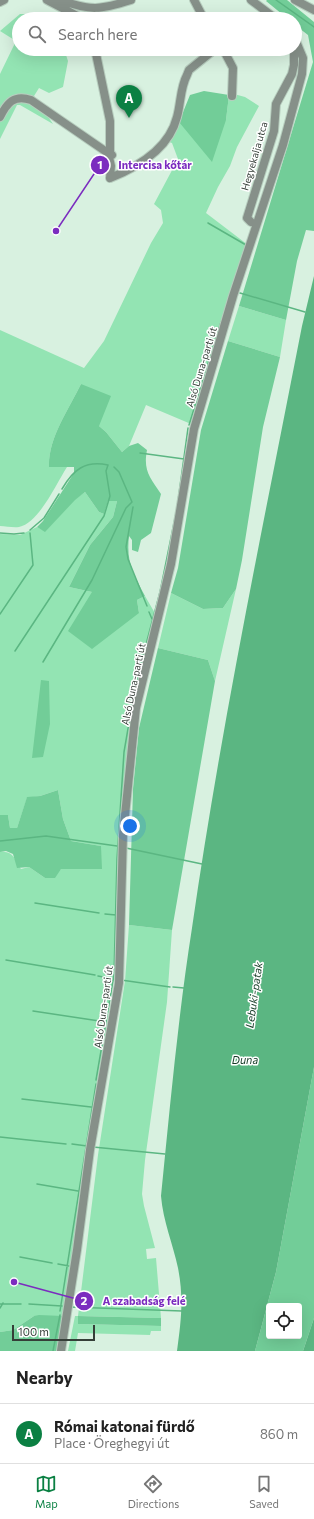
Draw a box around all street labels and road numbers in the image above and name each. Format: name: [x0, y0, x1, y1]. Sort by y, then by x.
street label: Hegyekalja utca: [238, 120, 270, 192]
street label: Alsó Duna-parti út: [183, 325, 219, 409]
street label: Alsó Duna-parti út: [118, 642, 148, 726]
street label: Alsó Duna-parti út: [91, 965, 115, 1049]

